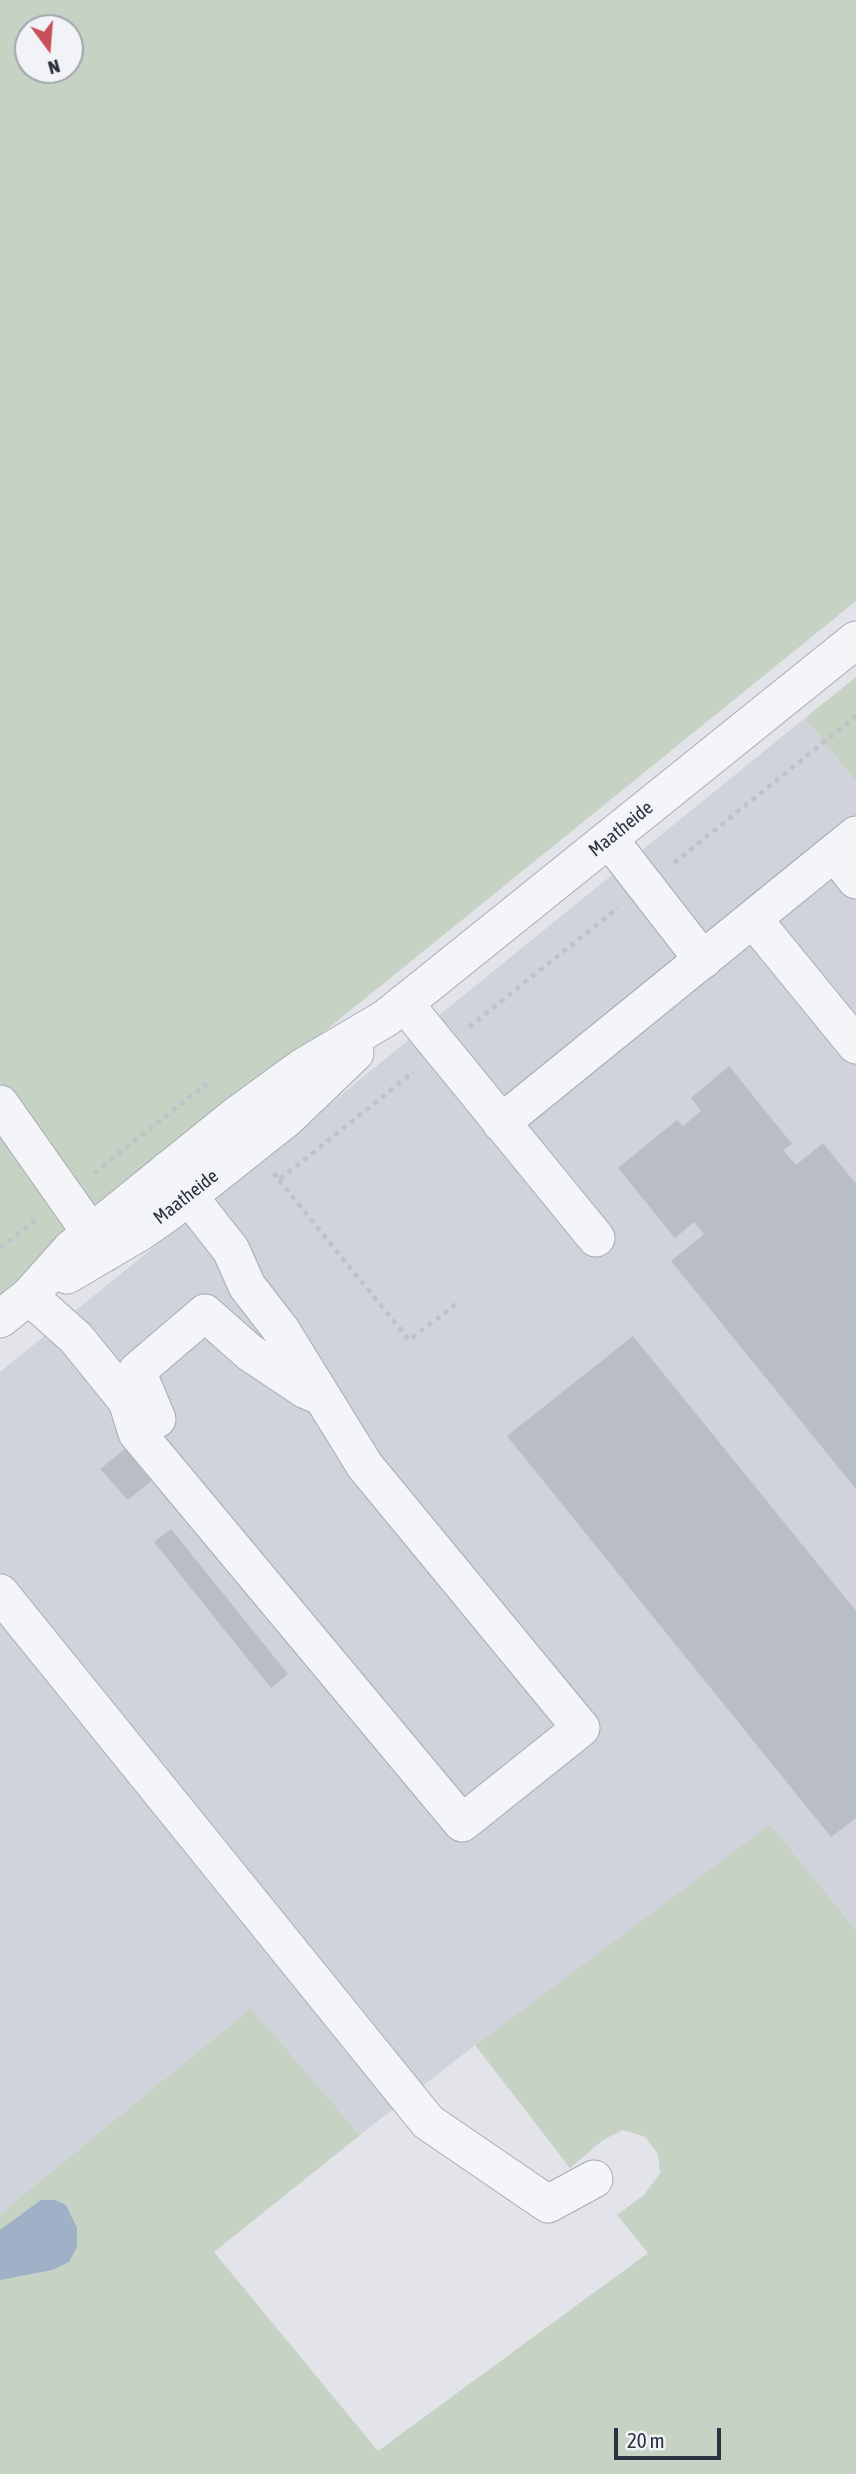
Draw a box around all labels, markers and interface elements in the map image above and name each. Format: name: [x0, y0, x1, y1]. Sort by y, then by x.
north arrow: [14, 14, 84, 84]
text: N: [46, 55, 63, 79]
street label: Maatheide: [584, 796, 658, 862]
street label: Maatheide: [149, 1165, 223, 1229]
scale bar: [618, 2414, 725, 2458]
text: 20 m: [627, 2428, 665, 2452]

